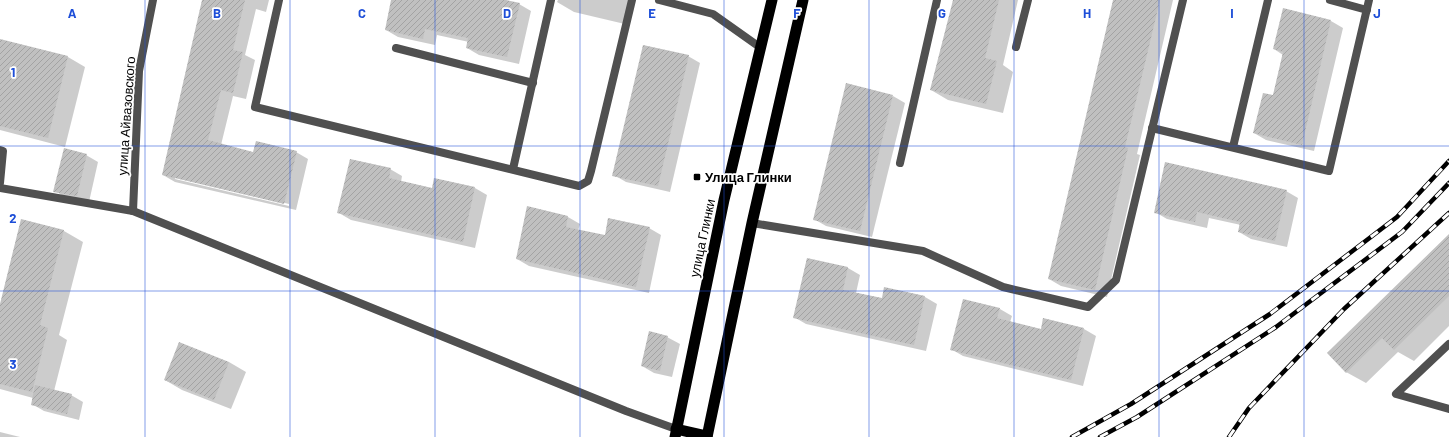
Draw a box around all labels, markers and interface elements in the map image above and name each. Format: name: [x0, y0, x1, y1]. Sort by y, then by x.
text: A: [68, 5, 77, 21]
text: B: [213, 5, 221, 21]
text: C: [358, 5, 366, 21]
text: D: [503, 5, 511, 21]
text: E: [648, 5, 656, 21]
text: F: [793, 5, 801, 21]
text: G: [938, 5, 946, 21]
text: H: [1083, 5, 1091, 21]
text: I: [1230, 5, 1234, 21]
text: J: [1373, 5, 1381, 21]
street label: улица Айвазовского: [114, 56, 138, 176]
text: 1: [11, 64, 15, 80]
place label: Улица Глинки: [705, 169, 792, 185]
marker: Улица Глинки: [692, 172, 702, 182]
street label: улица Глинки: [686, 197, 718, 279]
text: 2: [9, 210, 17, 226]
text: 3: [9, 356, 17, 372]

